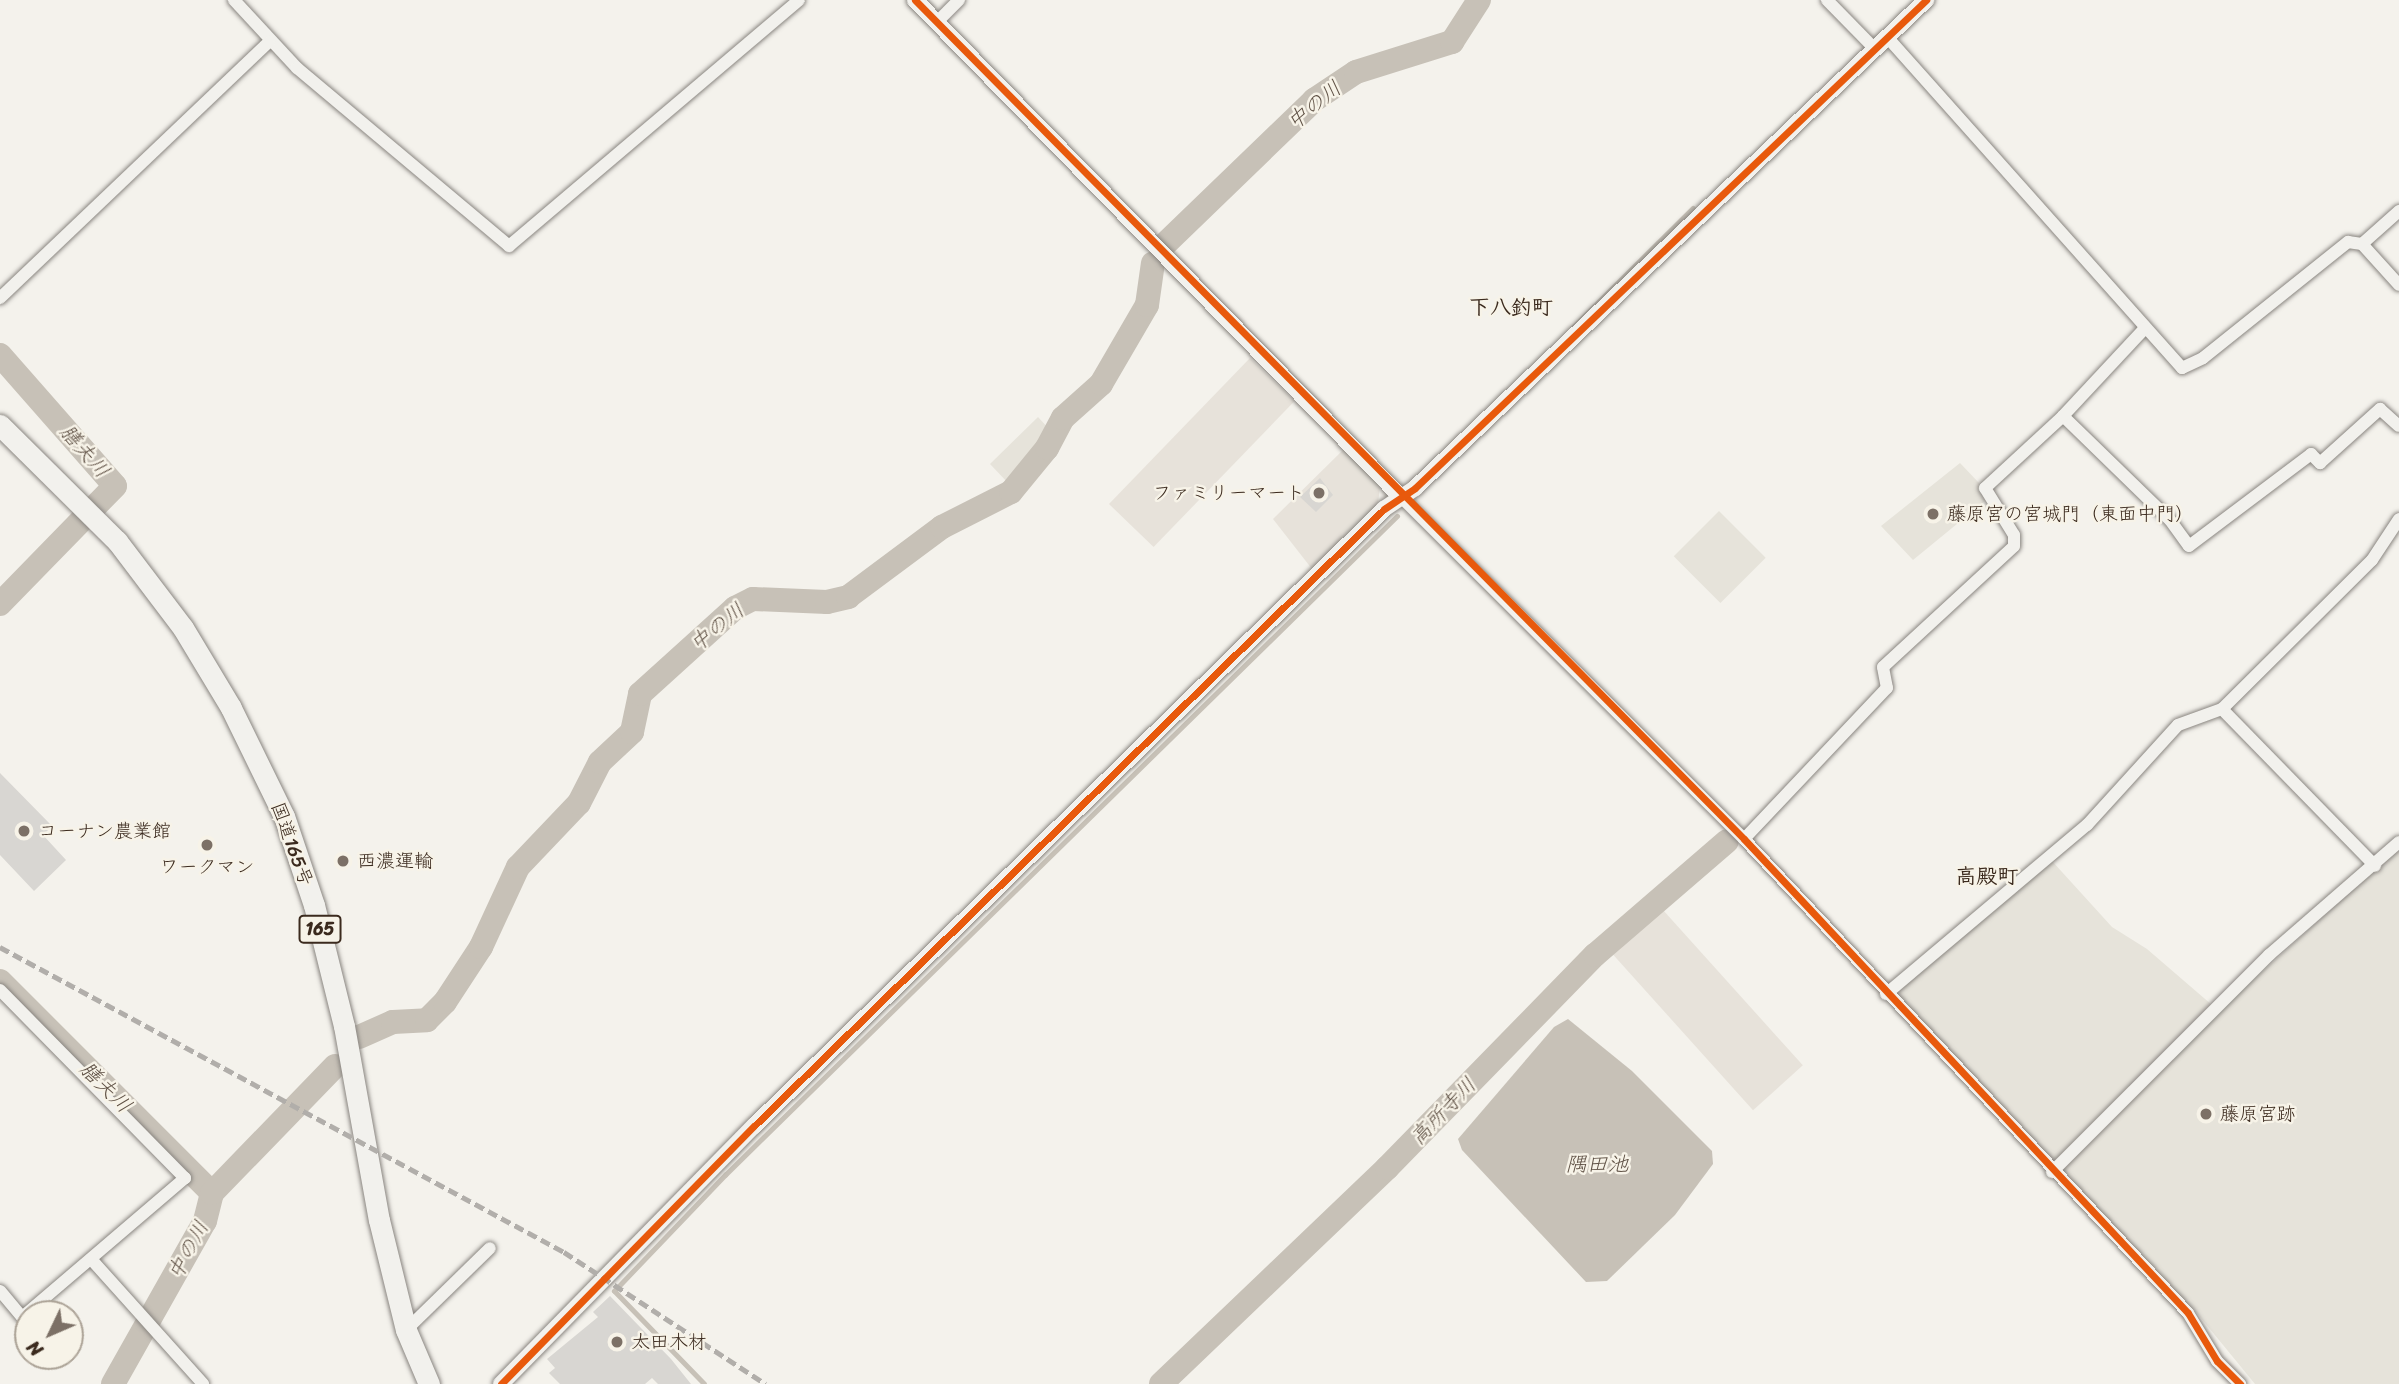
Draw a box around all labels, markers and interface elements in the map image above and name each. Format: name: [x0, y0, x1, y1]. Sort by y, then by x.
water label: 中の川: [1282, 75, 1346, 135]
district label: 下八釣町: [1469, 294, 1553, 320]
water label: 膳夫川: [55, 419, 115, 483]
place label: ファミリーマート: [1153, 482, 1305, 504]
marker: ファミリーマート: [1311, 485, 1327, 501]
place label: 藤原宮の宮城門（東面中門）: [1947, 503, 2194, 525]
marker: 藤原宮の宮城門（東面中門）: [1925, 506, 1941, 522]
water label: 中の川: [685, 597, 749, 657]
street label: 国道165号: [266, 799, 318, 889]
place label: コーナン農業館: [38, 820, 171, 842]
marker: コーナン農業館: [16, 823, 32, 839]
marker: ワークマン: [199, 837, 215, 853]
place label: 西濃運輸: [357, 850, 433, 872]
marker: 西濃運輸: [335, 853, 351, 869]
place label: ワークマン: [160, 856, 254, 878]
district label: 高殿町: [1956, 863, 2018, 889]
road number: 165: [297, 914, 343, 944]
water label: 膳夫川: [75, 1056, 137, 1118]
water label: 高所寺川: [1405, 1072, 1481, 1150]
place label: 藤原宮跡: [2220, 1103, 2296, 1125]
marker: 藤原宮跡: [2198, 1106, 2214, 1122]
water label: 隅田池: [1566, 1151, 1628, 1177]
water label: 中の川: [162, 1216, 214, 1284]
north arrow: [14, 1300, 84, 1370]
place label: 太田木材: [631, 1331, 707, 1353]
text: N: [19, 1332, 51, 1365]
marker: 太田木材: [609, 1334, 625, 1350]

